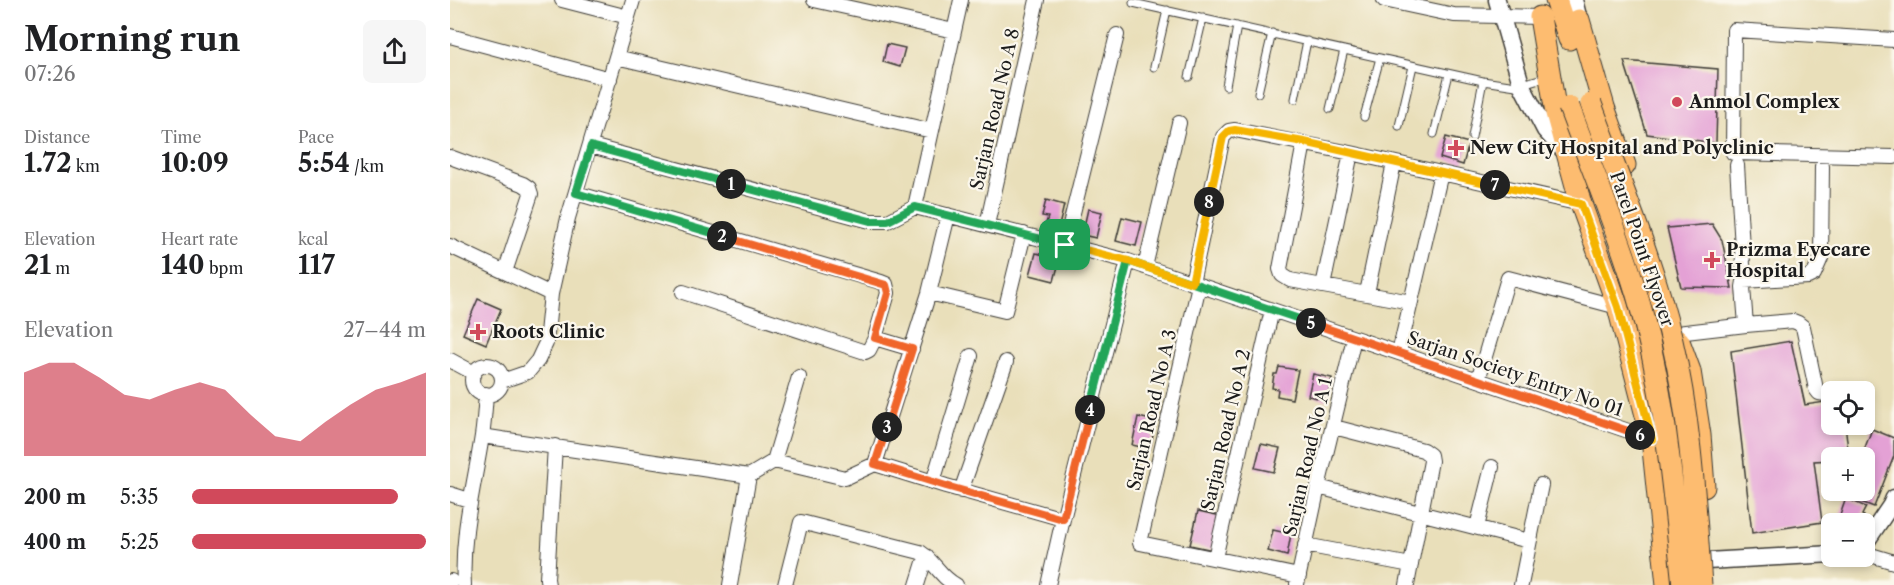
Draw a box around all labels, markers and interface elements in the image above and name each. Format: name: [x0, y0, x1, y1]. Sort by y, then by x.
text: Morning run: [24, 19, 240, 60]
button: share: [363, 20, 426, 83]
street label: Sarjan Road No A 8: [966, 26, 1024, 192]
text: 07:26: [24, 62, 75, 86]
place label: Anmol Complex: [1688, 91, 1840, 113]
marker: Anmol Complex: [1670, 95, 1684, 109]
text: Distance: [24, 127, 90, 147]
text: Time: [161, 127, 201, 147]
text: Pace: [298, 127, 334, 147]
place label: New City Hospital and Polyclinic: [1470, 137, 1774, 159]
marker: New City Hospital and Polyclinic: [1447, 139, 1465, 157]
text: 1.72: [24, 147, 72, 179]
text: 10:09: [161, 147, 229, 179]
text: 5:54: [298, 147, 350, 179]
text: km: [72, 156, 100, 176]
text: /km: [350, 156, 384, 176]
street label: Parel Point Flyover: [1605, 168, 1679, 330]
pin: 1: [716, 169, 746, 199]
pin: 7: [1480, 170, 1510, 200]
text: 1: [727, 174, 735, 194]
text: 7: [1491, 175, 1499, 195]
pin: 8: [1194, 187, 1224, 217]
text: 8: [1204, 192, 1214, 212]
pin: [1039, 219, 1090, 270]
pin: 2: [707, 221, 737, 251]
text: 2: [717, 226, 727, 246]
icon: arrive: [1048, 228, 1081, 261]
text: Elevation: [24, 229, 95, 249]
text: Heart rate: [161, 229, 238, 249]
text: kcal: [298, 229, 328, 249]
place label: Prizma Eyecare Hospital: [1726, 239, 1871, 282]
text: 21: [24, 249, 51, 281]
text: 140: [161, 249, 205, 281]
text: 117: [298, 249, 335, 281]
marker: Prizma Eyecare Hospital: [1703, 251, 1721, 269]
text: m: [51, 258, 70, 278]
text: bpm: [205, 258, 243, 278]
pin: 5: [1296, 308, 1326, 338]
text: 5: [1307, 313, 1315, 333]
text: Elevation: [24, 318, 113, 342]
text: 27–44 m: [343, 318, 426, 342]
place label: Roots Clinic: [492, 321, 605, 343]
marker: Roots Clinic: [469, 323, 487, 341]
street label: Sarjan Road No A 3: [1123, 327, 1181, 493]
street label: Sarjan Society Entry No 01: [1404, 327, 1626, 421]
street label: Sarjan Road No A 2: [1197, 347, 1255, 513]
street label: Sarjan Road No A 1: [1279, 375, 1337, 539]
map controls: [1821, 381, 1875, 567]
button: locate: [1821, 381, 1875, 435]
pin: 4: [1075, 395, 1105, 425]
text: 4: [1085, 400, 1095, 420]
pin: 3: [872, 412, 902, 442]
text: 3: [882, 417, 892, 437]
pin: 6: [1625, 420, 1655, 450]
text: 6: [1635, 425, 1645, 445]
button: +: [1821, 447, 1875, 501]
text: 200 m: [24, 485, 86, 509]
text: 5:35: [120, 485, 158, 509]
button: −: [1821, 513, 1875, 567]
text: 400 m: [24, 530, 86, 554]
text: 5:25: [120, 530, 159, 554]

